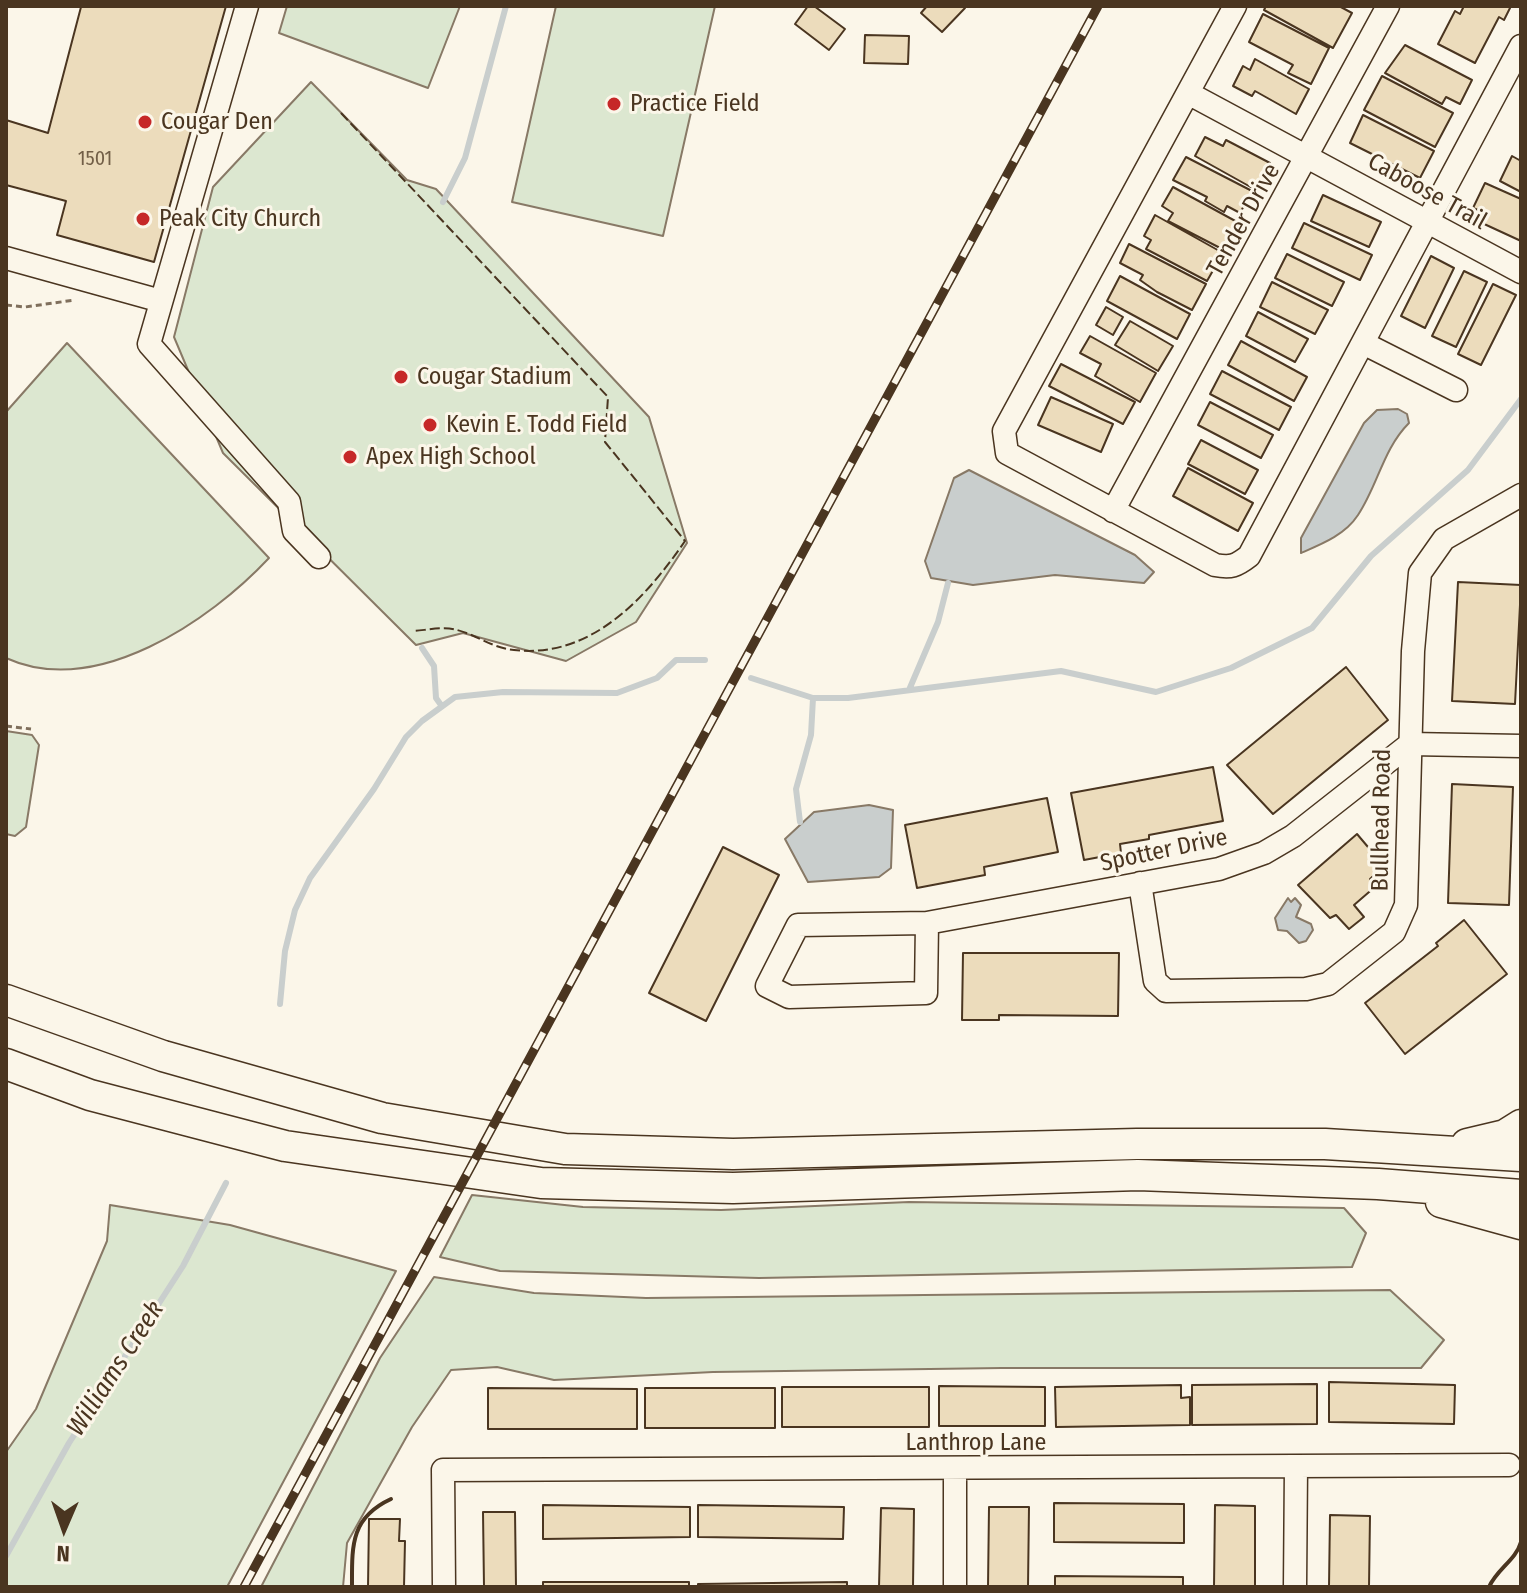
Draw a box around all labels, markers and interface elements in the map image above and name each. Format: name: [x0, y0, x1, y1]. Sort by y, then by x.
place label: Practice Field: [630, 90, 760, 118]
marker: Practice Field: [605, 95, 623, 113]
place label: Cougar Den: [161, 108, 273, 136]
marker: Cougar Den: [136, 113, 154, 131]
house number: 1501: [78, 147, 112, 171]
street label: Caboose Trail: [1362, 147, 1492, 237]
street label: Tender Drive: [1201, 159, 1287, 281]
place label: Peak City Church: [159, 205, 321, 233]
marker: Peak City Church: [134, 210, 152, 228]
place label: Cougar Stadium: [417, 363, 572, 391]
marker: Cougar Stadium: [392, 368, 410, 386]
place label: Kevin E. Todd Field: [446, 411, 628, 439]
marker: Kevin E. Todd Field: [421, 416, 439, 434]
place label: Apex High School: [366, 443, 536, 471]
marker: Apex High School: [341, 448, 359, 466]
street label: Bullhead Road: [1366, 748, 1398, 892]
street label: Spotter Drive: [1098, 823, 1230, 879]
water label: Williams Creek: [61, 1296, 171, 1442]
street label: Lanthrop Lane: [906, 1429, 1046, 1457]
north arrow: [24, 1489, 104, 1569]
text: N: [56, 1540, 70, 1567]

